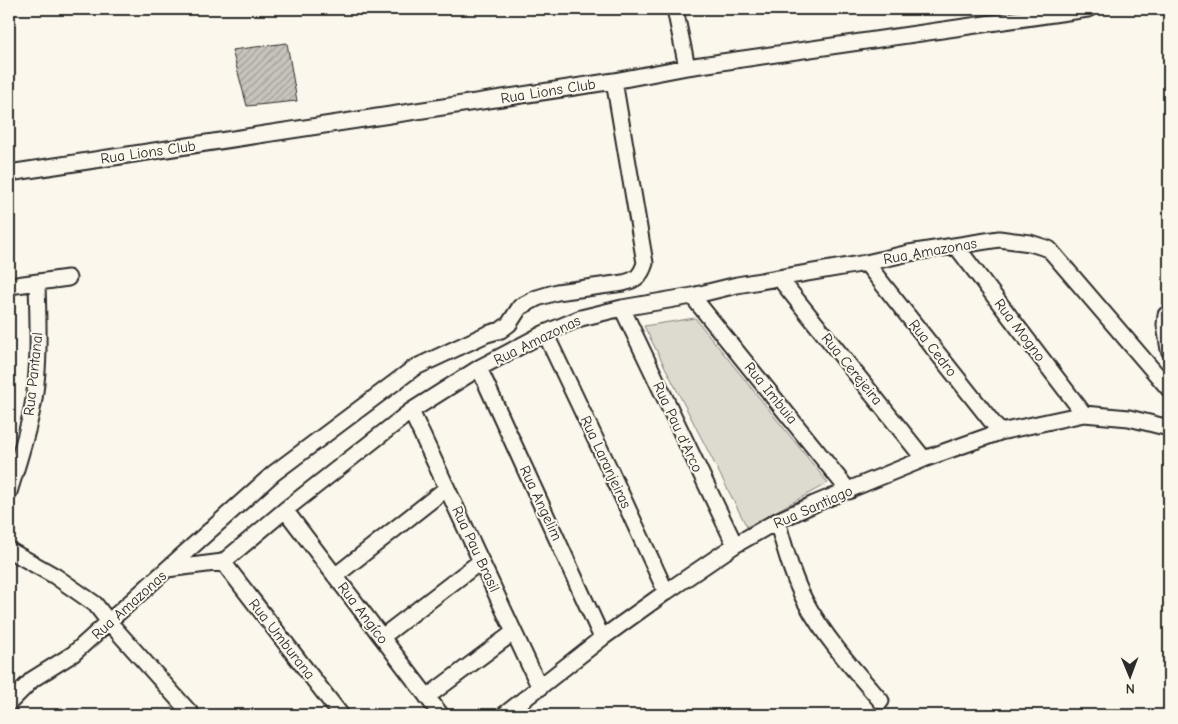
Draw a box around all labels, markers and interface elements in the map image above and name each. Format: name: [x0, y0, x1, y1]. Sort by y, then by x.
street label: Rua Lions Club: [499, 75, 597, 107]
street label: Rua Lions Club: [99, 136, 197, 168]
street label: Rua Amazonas: [882, 234, 978, 268]
street label: Rua Mogno: [991, 295, 1050, 365]
street label: Rua Amazonas: [491, 311, 583, 369]
street label: Rua Cedro: [905, 316, 961, 380]
street label: Rua Cerejeira: [818, 329, 886, 409]
street label: Rua Pantanal: [20, 331, 46, 417]
street label: Rua Imbuia: [741, 358, 801, 428]
street label: Rua Pau d'Arco: [649, 379, 707, 475]
street label: Rua Laranjeiras: [577, 413, 635, 511]
street label: Rua Angelim: [516, 463, 566, 543]
street label: Rua Santiago: [771, 481, 856, 533]
street label: Rua Pau Brasil: [448, 503, 504, 595]
street label: Rua Amazonas: [88, 567, 170, 643]
street label: Rua Angíco: [334, 578, 392, 648]
street label: Rua Umburana: [245, 595, 319, 683]
north arrow: [1106, 652, 1156, 702]
text: N: [1126, 680, 1135, 697]

